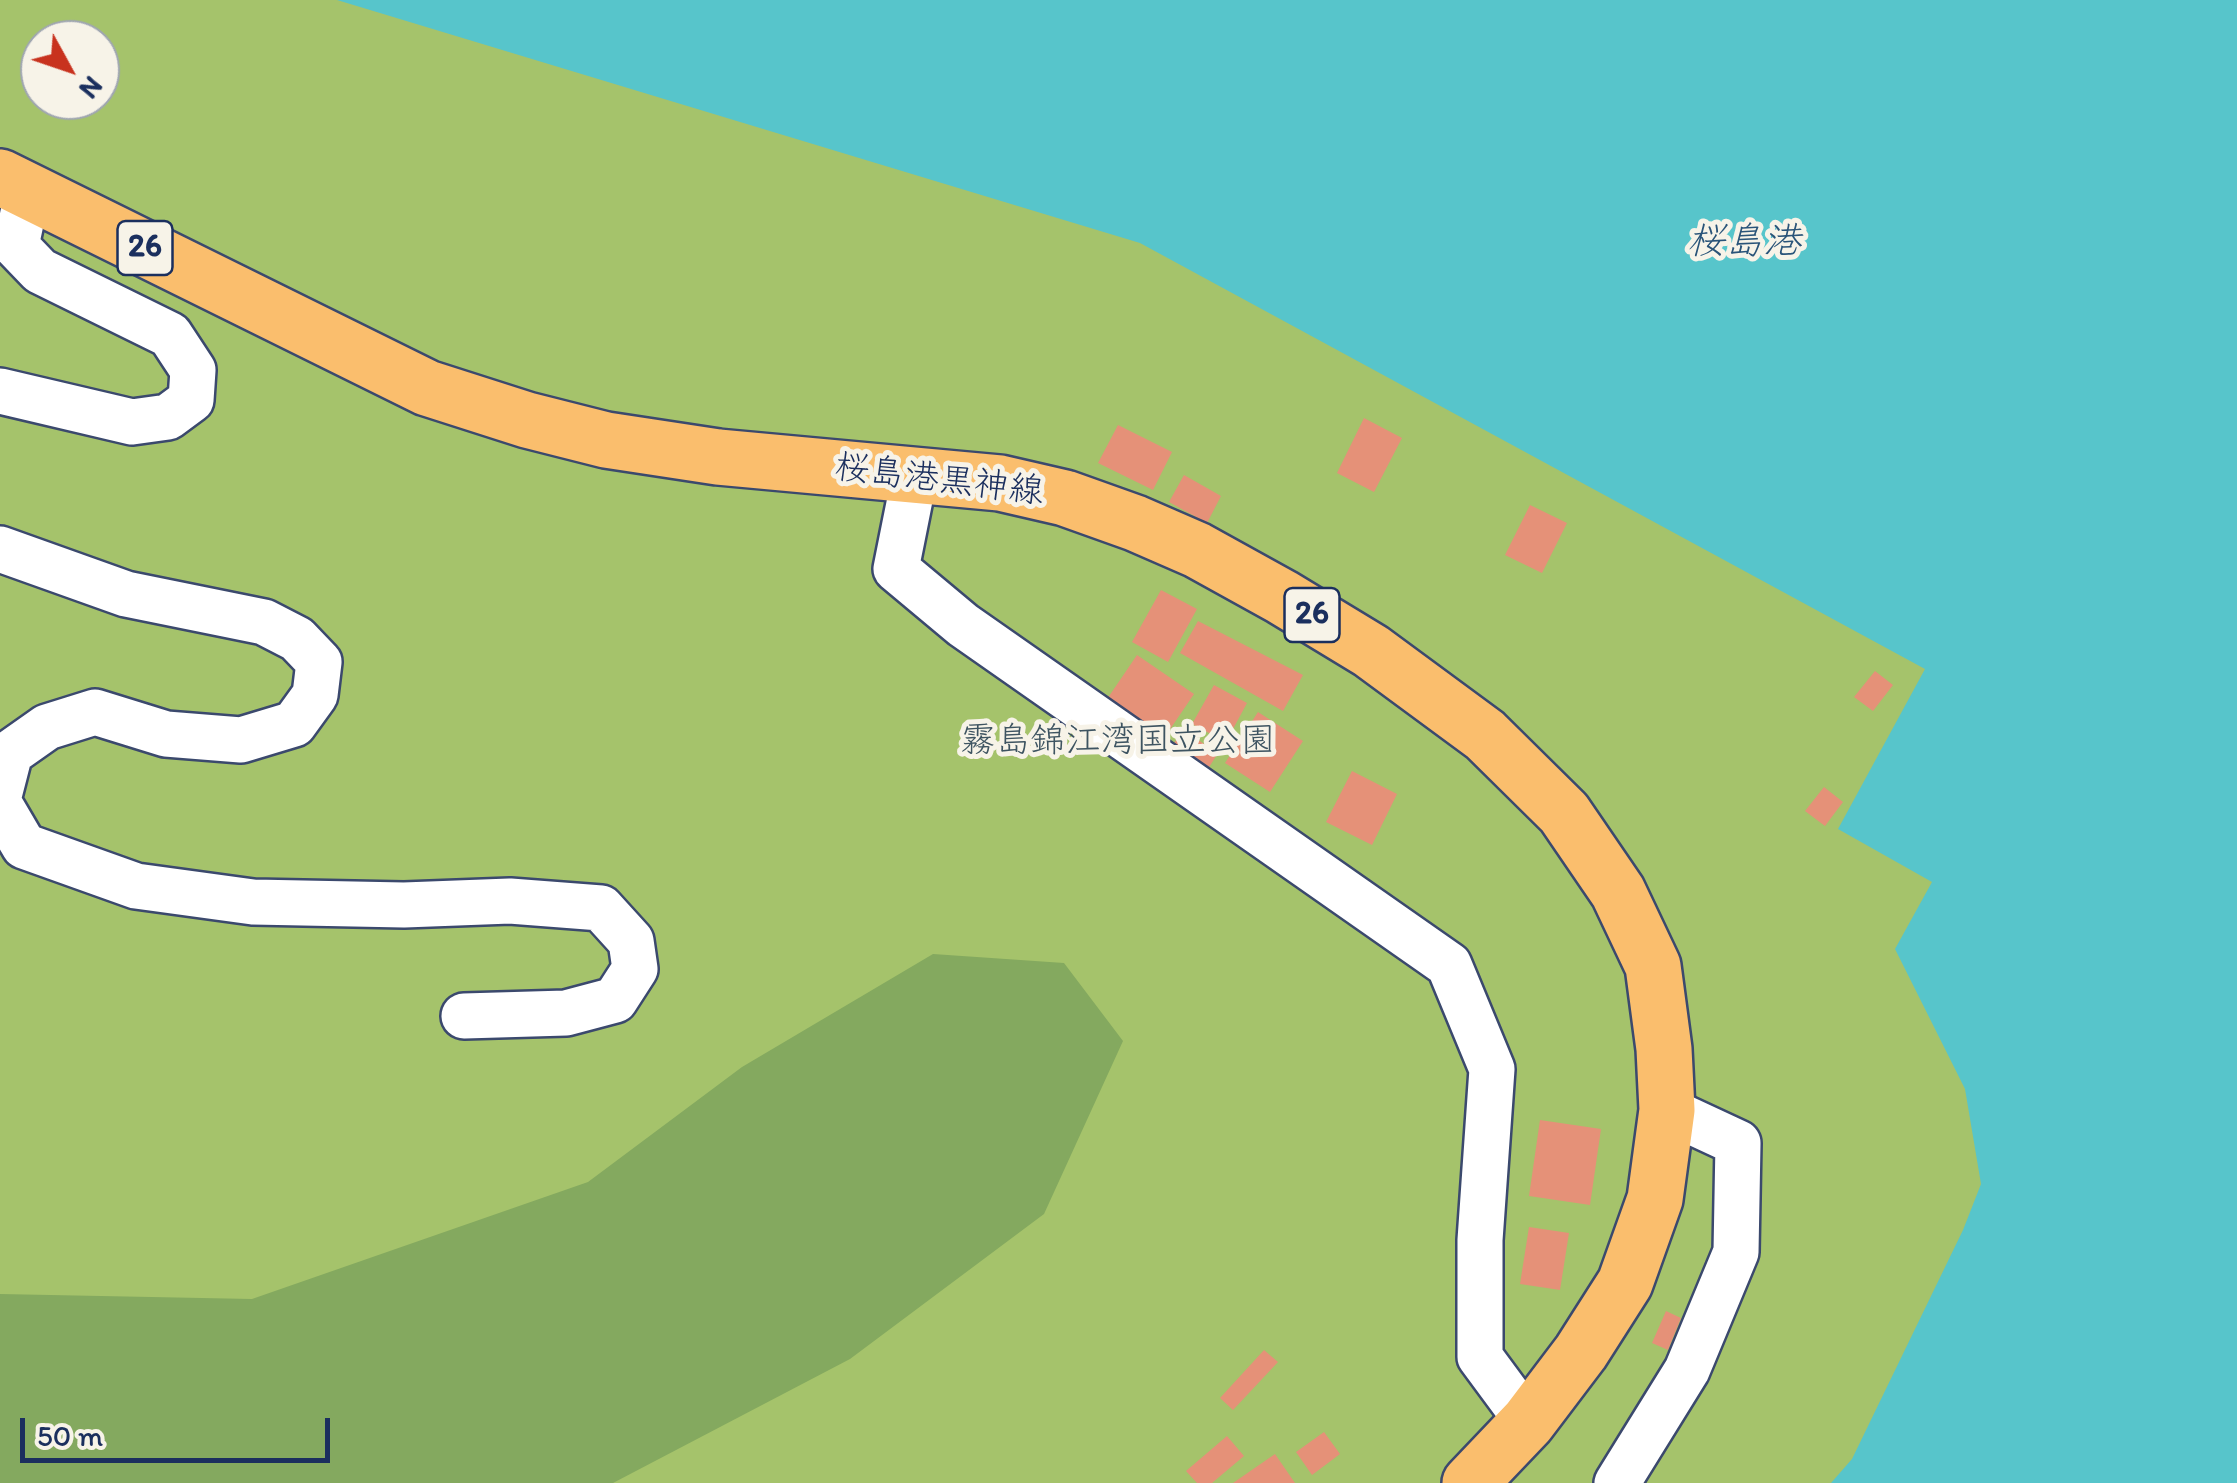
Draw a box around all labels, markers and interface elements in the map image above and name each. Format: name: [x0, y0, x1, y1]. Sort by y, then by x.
north arrow: [20, 20, 120, 120]
text: N: [72, 70, 111, 106]
water label: 桜島港: [1687, 220, 1801, 266]
road number: 26: [118, 221, 172, 275]
street label: 桜島港黒神線: [832, 447, 1046, 515]
road number: 26: [1284, 588, 1340, 642]
park label: 霧島錦江湾国立公園: [961, 721, 1275, 763]
scale bar: [25, 1398, 335, 1460]
text: 50 m: [37, 1417, 103, 1454]

